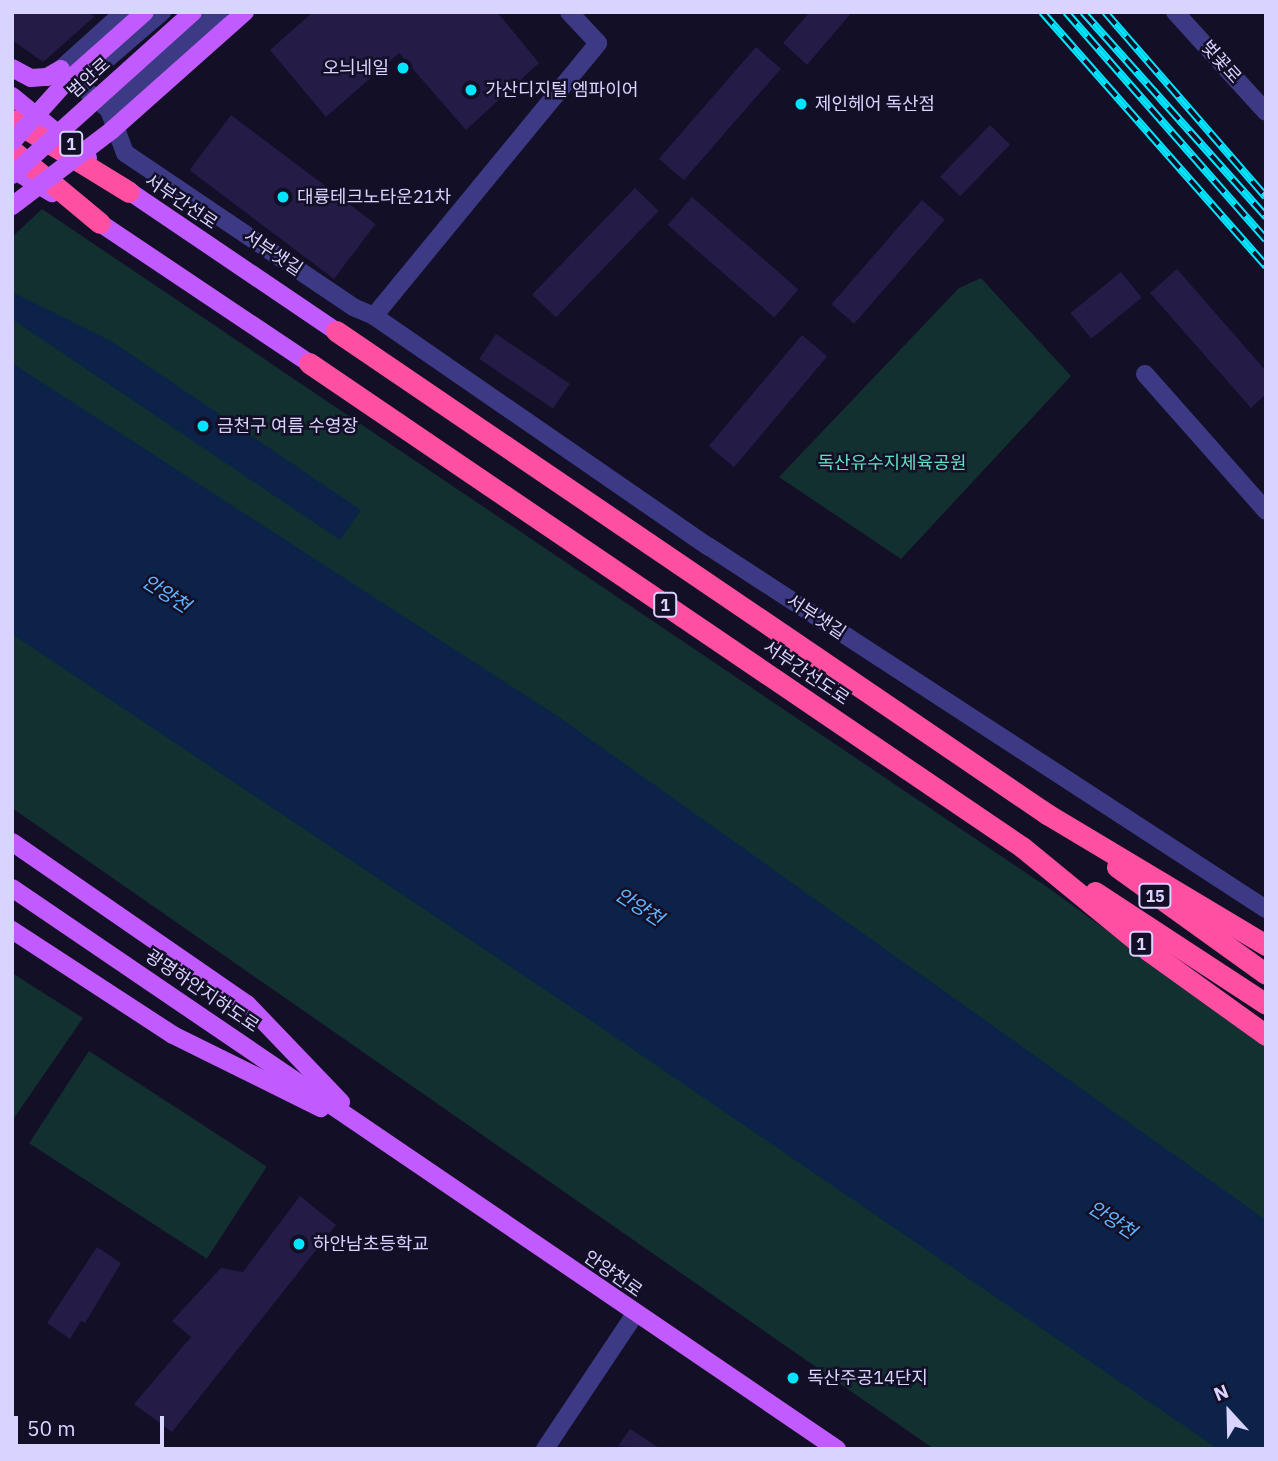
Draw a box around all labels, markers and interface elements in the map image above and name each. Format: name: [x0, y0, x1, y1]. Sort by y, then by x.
street label: 벚꽃로: [1196, 36, 1246, 88]
street label: 범안로: [63, 53, 115, 103]
place label: 오늬네일: [323, 57, 389, 79]
marker: 오늬네일: [395, 60, 411, 76]
place label: 가산디지털 엠파이어: [485, 79, 638, 101]
marker: 가산디지털 엠파이어: [463, 82, 479, 98]
place label: 제인헤어 독산점: [815, 93, 935, 115]
marker: 제인헤어 독산점: [793, 96, 809, 112]
road number: 1: [59, 132, 83, 156]
street label: 서부간선로: [141, 170, 221, 234]
place label: 대륭테크노타운21차: [297, 186, 451, 208]
marker: 대륭테크노타운21차: [275, 189, 291, 205]
street label: 서부샛길: [240, 226, 306, 280]
place label: 금천구 여름 수영장: [217, 415, 358, 437]
marker: 금천구 여름 수영장: [195, 418, 211, 434]
park label: 독산유수지체육공원: [817, 452, 967, 474]
water label: 안양천: [138, 570, 194, 618]
street label: 서부샛길: [782, 590, 850, 644]
road number: 1: [653, 592, 677, 618]
street label: 서부간선도로: [759, 636, 853, 710]
water label: 안양천: [611, 883, 667, 931]
road number: 15: [1138, 884, 1172, 908]
road number: 1: [1129, 932, 1153, 956]
street label: 광명하안지하도로: [141, 945, 263, 1037]
water label: 안양천: [1084, 1196, 1140, 1244]
place label: 하안남초등학교: [313, 1233, 429, 1255]
marker: 하안남초등학교: [291, 1236, 307, 1252]
street label: 안양천로: [580, 1246, 646, 1302]
place label: 독산주공14단지: [807, 1367, 928, 1389]
marker: 독산주공14단지: [785, 1370, 801, 1386]
north arrow: [1194, 1377, 1264, 1447]
text: N: [1210, 1379, 1232, 1406]
scale bar: [18, 1402, 168, 1446]
text: 50 m: [27, 1414, 76, 1442]

